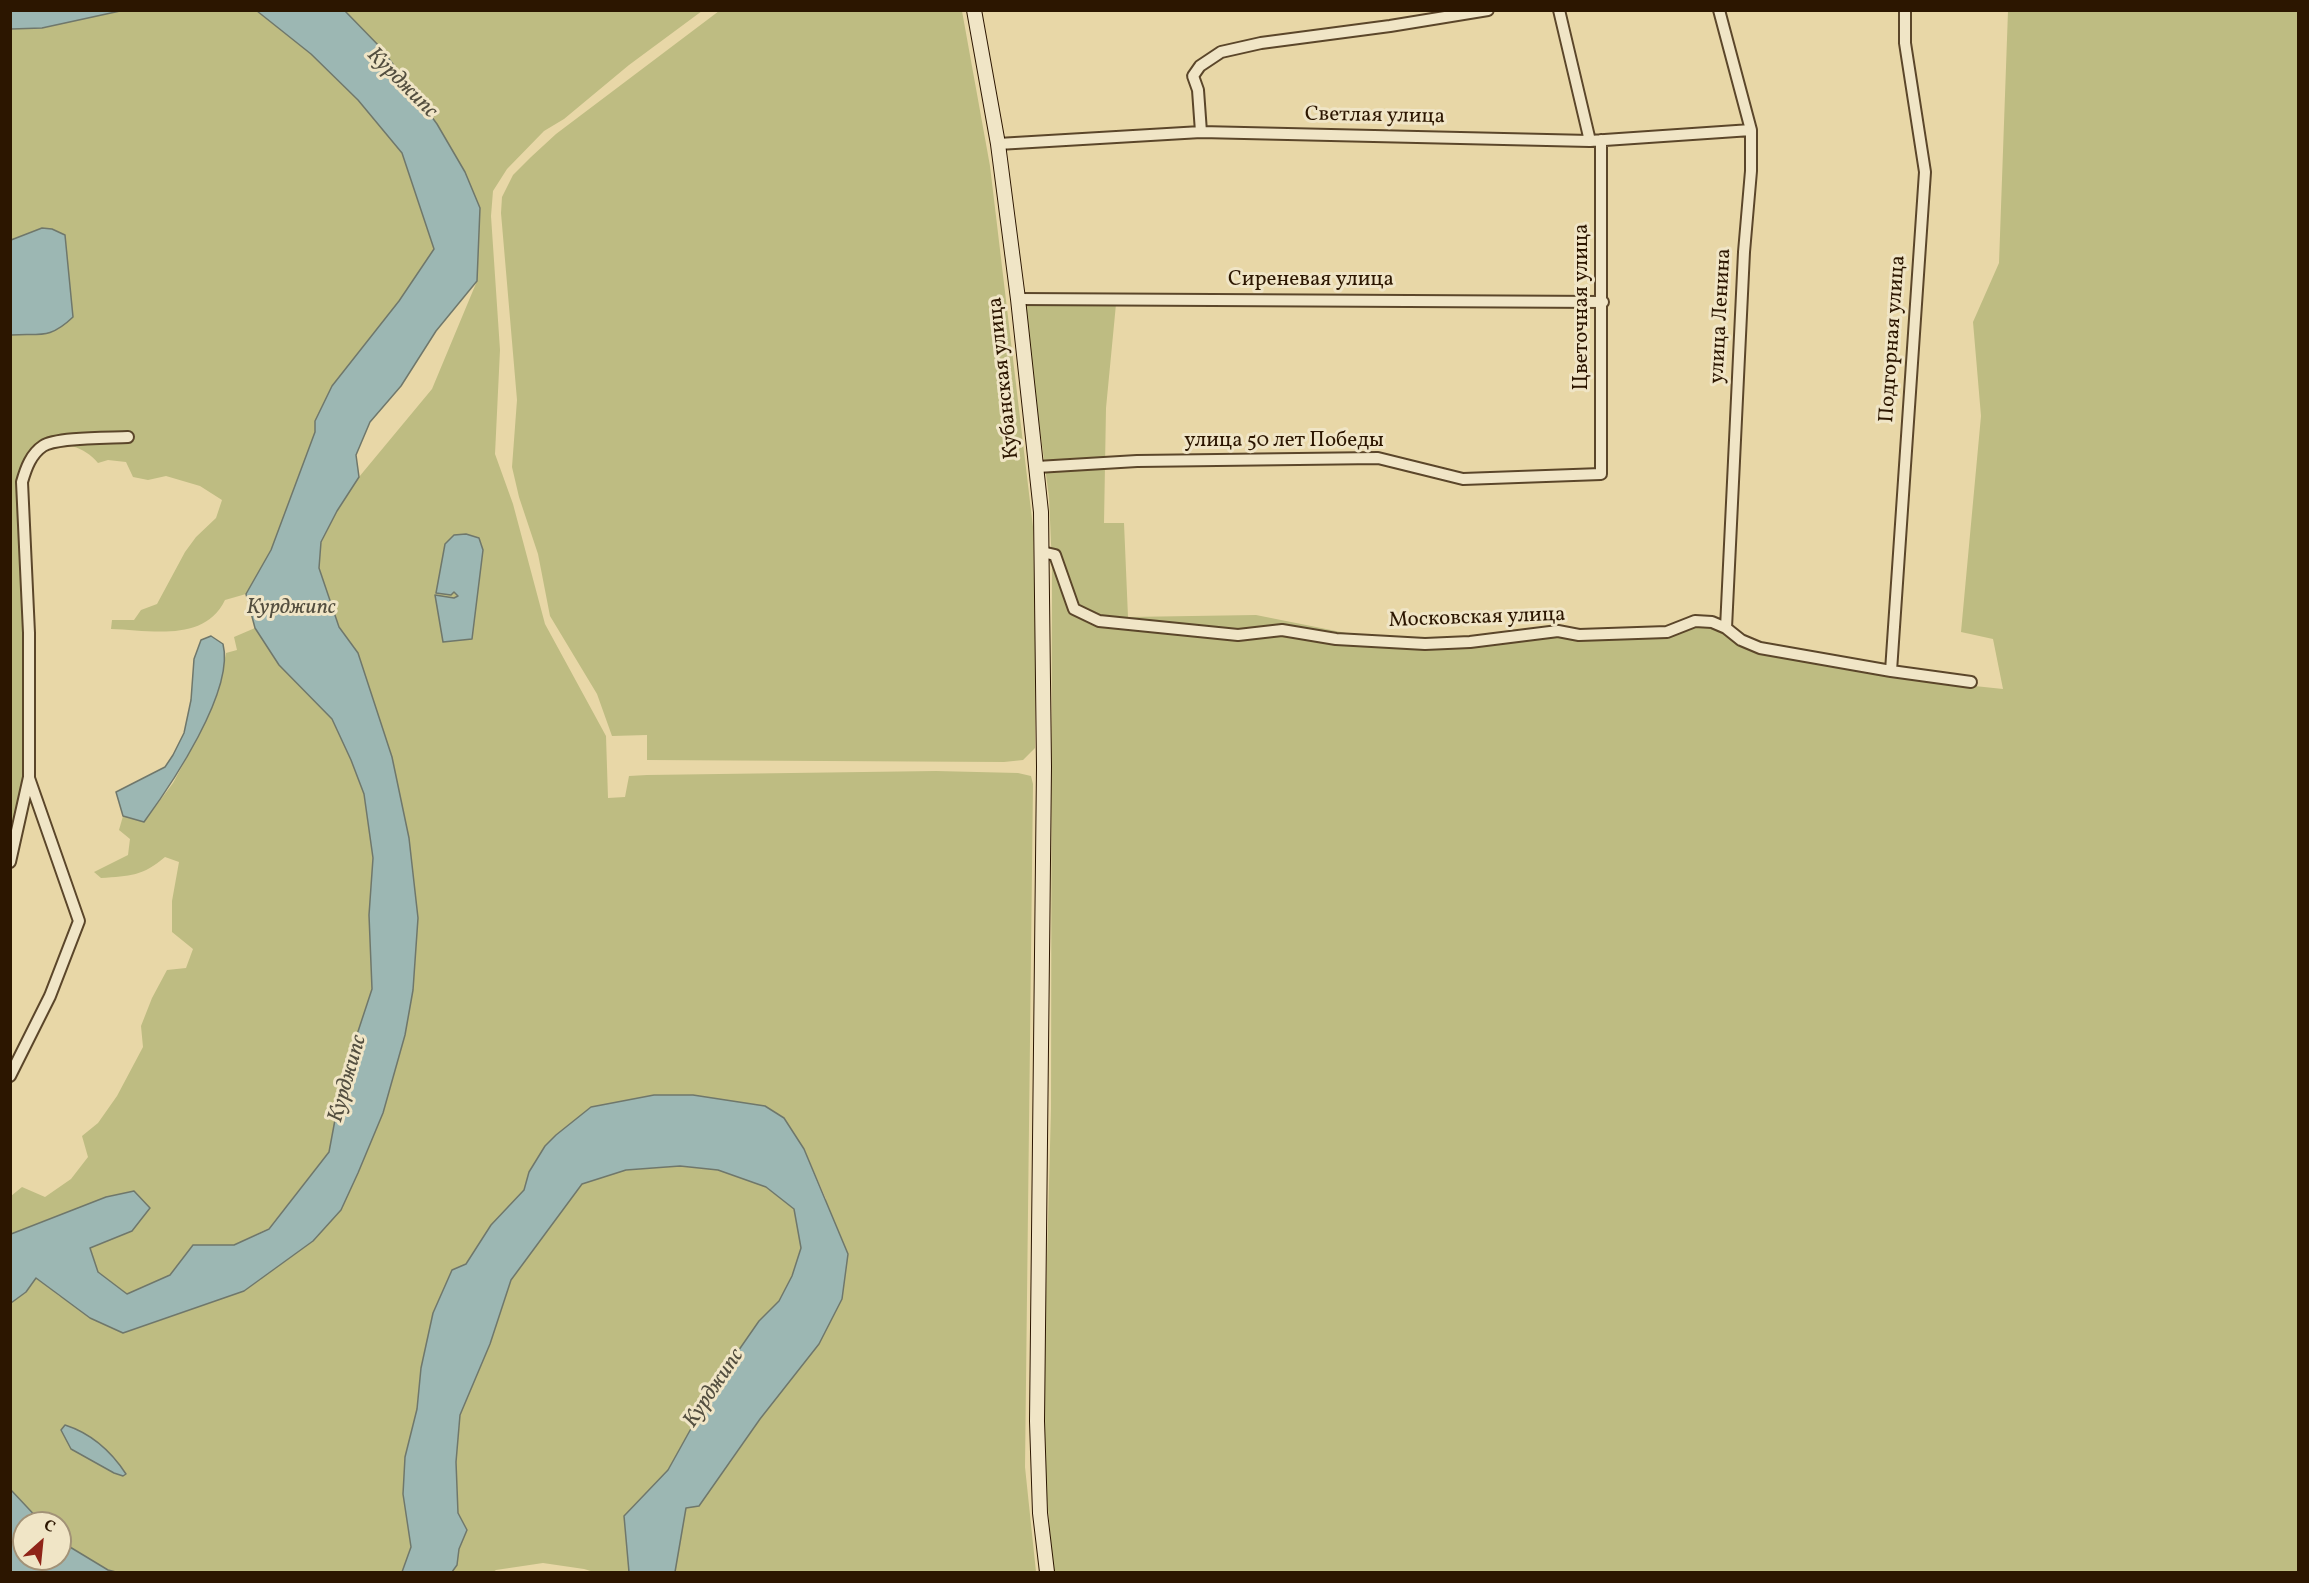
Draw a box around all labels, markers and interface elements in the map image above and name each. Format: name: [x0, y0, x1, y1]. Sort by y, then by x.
water label: Курджипс: [360, 43, 442, 125]
street label: Светлая улица: [1305, 103, 1445, 131]
street label: Цветочная улица: [1570, 224, 1596, 390]
street label: улица Ленина: [1706, 248, 1738, 384]
street label: Подгорная улица: [1876, 254, 1912, 424]
street label: Сиреневая улица: [1228, 268, 1394, 294]
street label: Кубанская улица: [984, 296, 1026, 460]
street label: улица 50 лет Победы: [1184, 429, 1384, 455]
water label: Курджипс: [246, 596, 336, 622]
street label: Московская улица: [1388, 603, 1566, 635]
water label: Курджипс: [324, 1032, 374, 1126]
water label: Курджипс: [679, 1344, 751, 1434]
north arrow: [12, 1511, 72, 1571]
text: С: [40, 1515, 59, 1539]

